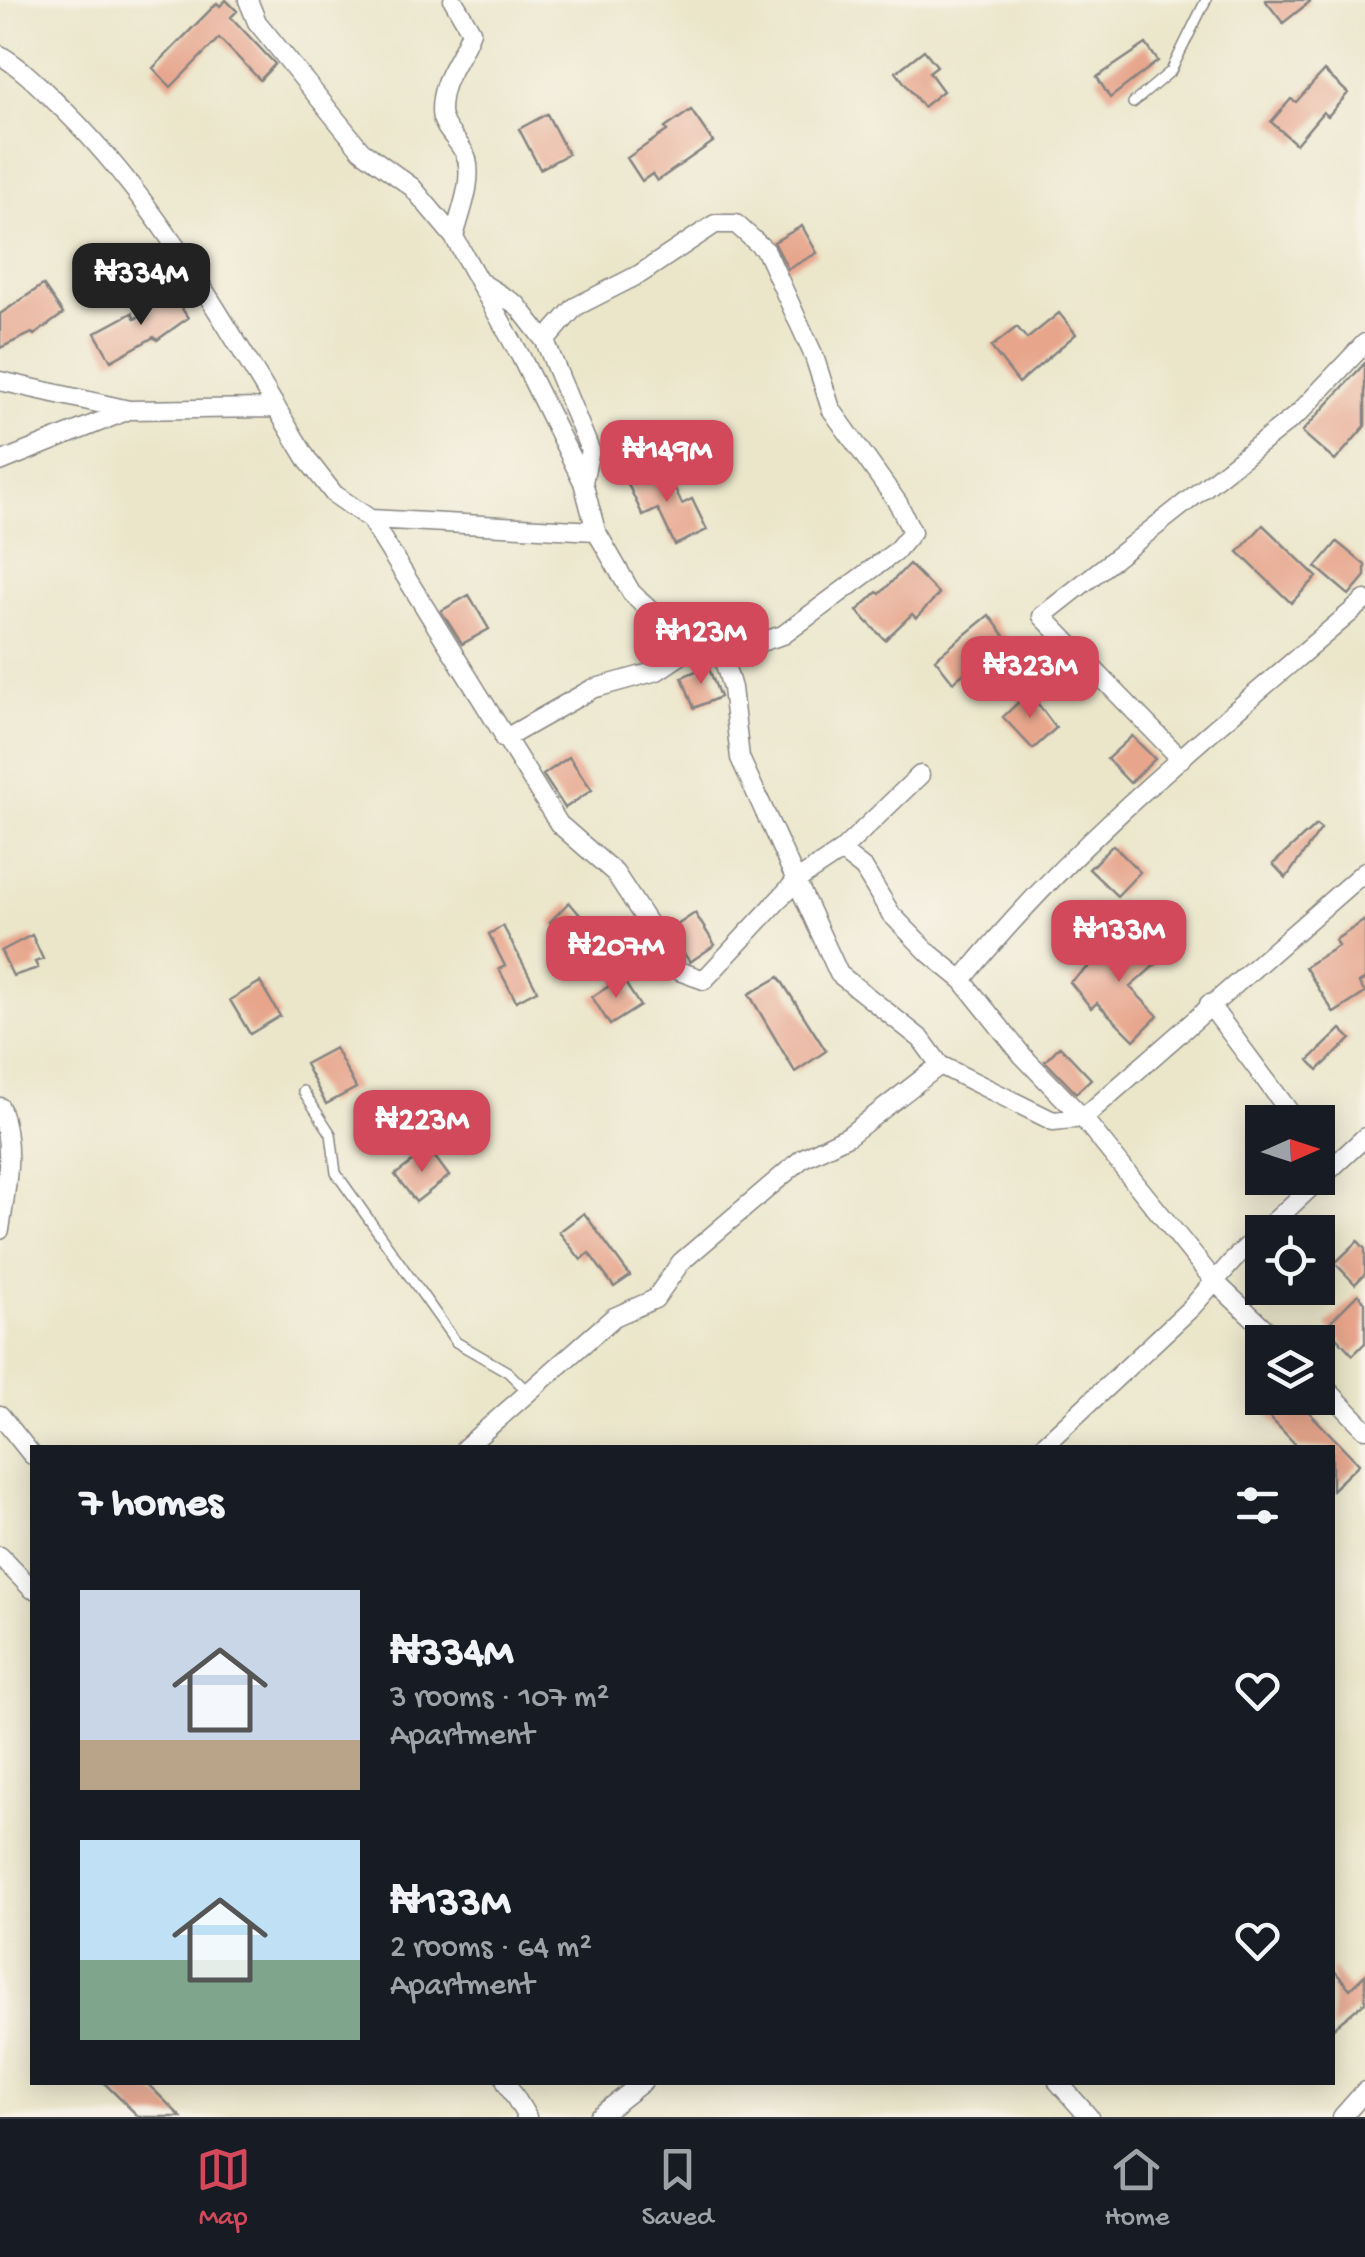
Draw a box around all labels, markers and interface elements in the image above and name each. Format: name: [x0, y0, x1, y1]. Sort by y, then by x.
pin: ₦334M: [71, 243, 211, 328]
text: ₦334M: [94, 256, 188, 294]
pin: ₦149M: [597, 420, 737, 505]
text: ₦149M: [622, 433, 712, 471]
pin: ₦123M: [631, 602, 771, 687]
text: ₦123M: [656, 615, 746, 653]
pin: ₦323M: [960, 636, 1100, 721]
text: ₦323M: [983, 649, 1077, 687]
pin: ₦133M: [1049, 900, 1189, 985]
text: ₦133M: [1073, 913, 1165, 951]
pin: ₦207M: [546, 916, 686, 1001]
text: ₦207M: [568, 929, 664, 967]
pin: ₦223M: [352, 1090, 492, 1175]
text: ₦223M: [375, 1103, 469, 1141]
north arrow: [1245, 1105, 1335, 1195]
map controls: [1245, 1105, 1335, 1415]
button: locate: [1245, 1215, 1335, 1305]
button: layers: [1245, 1325, 1335, 1415]
icon: filters: [1230, 1478, 1285, 1533]
text: 7 homes: [80, 1481, 223, 1530]
icon: home: [160, 1630, 280, 1750]
text: ₦334M: [390, 1631, 513, 1680]
icon: heart: [1230, 1663, 1285, 1718]
text: 3 rooms · 107 m²: [390, 1680, 609, 1718]
text: Apartment: [390, 1718, 534, 1756]
icon: home: [160, 1880, 280, 2000]
text: ₦133M: [390, 1881, 510, 1930]
icon: heart: [1230, 1913, 1285, 1968]
text: 2 rooms · 64 m²: [390, 1930, 592, 1968]
text: Apartment: [390, 1968, 534, 2006]
tab: Map: [196, 2142, 251, 2235]
tab: Saved: [642, 2142, 713, 2235]
tab: Home: [1105, 2142, 1169, 2235]

